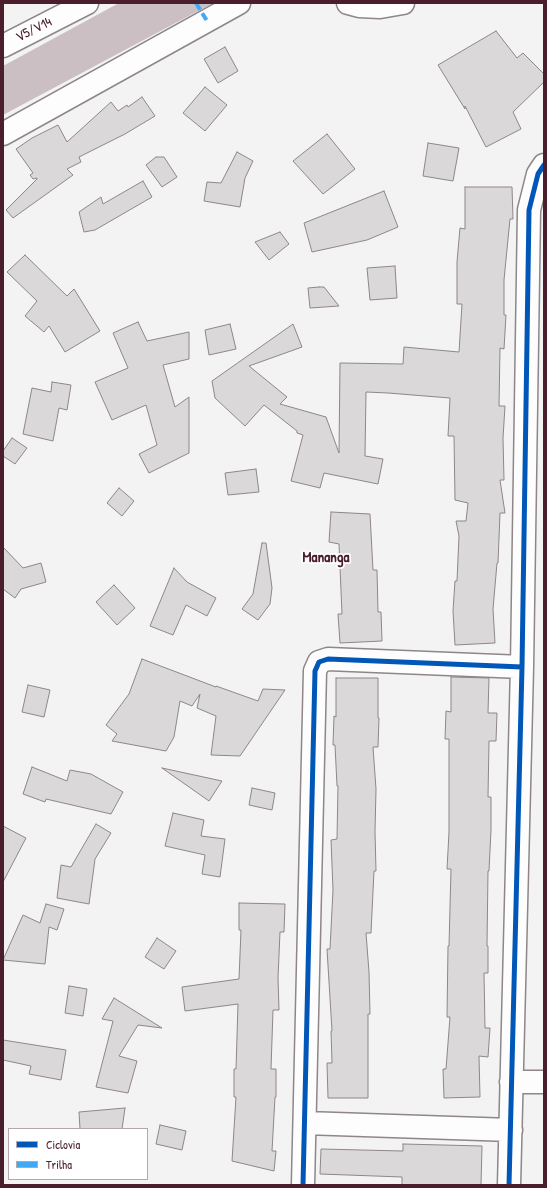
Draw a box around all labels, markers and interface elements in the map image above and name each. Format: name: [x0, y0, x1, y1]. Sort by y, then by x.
street label: V5/V14: [13, 14, 55, 46]
district label: Mananga: [303, 549, 349, 567]
legend: [8, 1128, 148, 1180]
text: Ciclovia: [46, 1136, 80, 1153]
text: Trilha: [46, 1156, 72, 1173]

